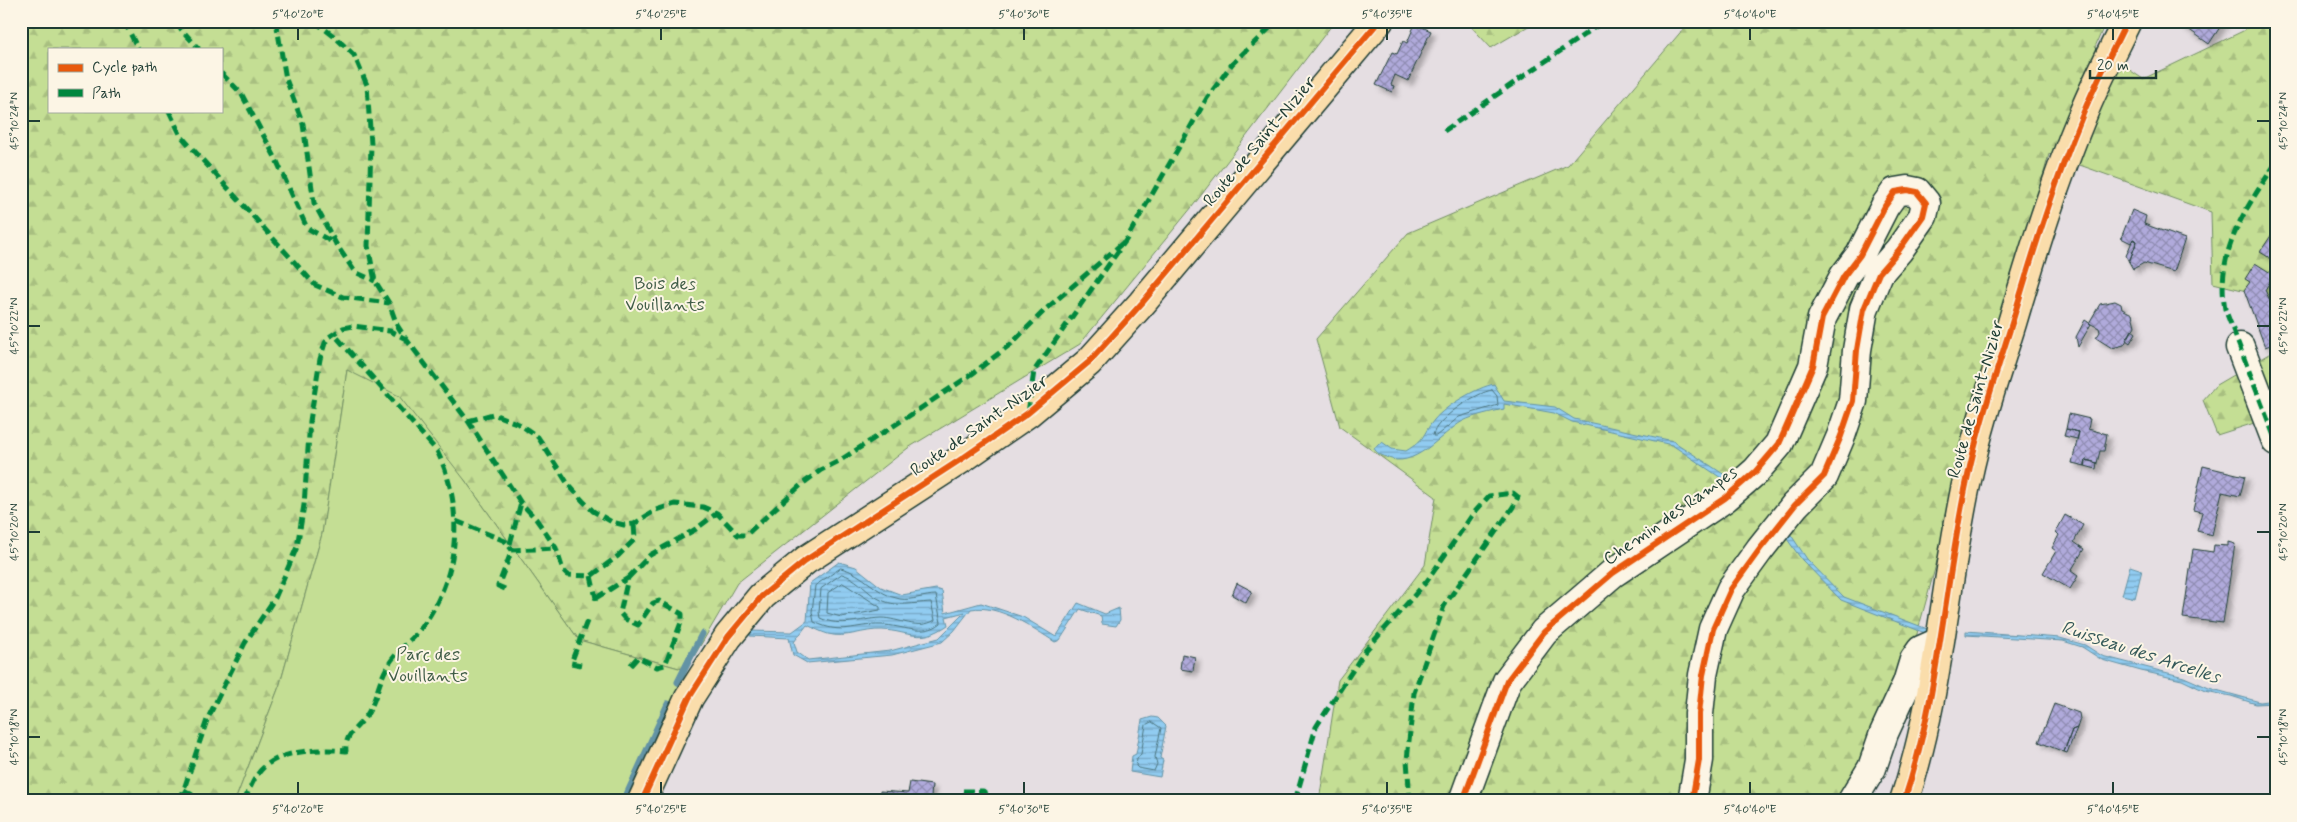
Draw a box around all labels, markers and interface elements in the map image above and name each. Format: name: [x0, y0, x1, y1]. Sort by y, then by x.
text: 5°40'20"E: [272, 7, 324, 23]
text: 5°40'25"E: [635, 7, 687, 23]
text: 5°40'30"E: [998, 7, 1050, 23]
text: 5°40'35"E: [1362, 7, 1412, 23]
text: 5°40'40"E: [1724, 7, 1776, 23]
text: 5°40'45"E: [2087, 7, 2139, 23]
legend: [48, 48, 222, 112]
scale bar: [2090, 48, 2156, 80]
text: 20 m: [2097, 56, 2129, 76]
text: Cycle path: [92, 58, 157, 78]
street label: Route de Saint-Nizier: [1198, 71, 1322, 212]
text: Path: [92, 84, 121, 104]
text: 45°10'24"N: [7, 92, 23, 150]
text: 45°10'24"N: [2276, 92, 2292, 150]
park label: Bois des Vouillants: [625, 272, 705, 317]
text: 45°10'22"N: [7, 298, 23, 354]
text: 45°10'22"N: [2276, 298, 2292, 354]
street label: Route de Saint-Nizier: [1942, 317, 2010, 481]
street label: Route de Saint-Nizier: [906, 369, 1054, 483]
street label: Chemin des Rampes: [1599, 460, 1742, 571]
text: 45°10'20"N: [7, 503, 23, 561]
text: 45°10'20"N: [2276, 503, 2292, 561]
water label: Ruisseau des Arcelles: [2058, 615, 2225, 690]
park label: Parc des Vouillants: [388, 643, 468, 688]
text: 45°10'18"N: [7, 709, 23, 765]
text: 45°10'18"N: [2276, 709, 2292, 765]
text: 5°40'20"E: [272, 802, 324, 818]
text: 5°40'25"E: [635, 802, 687, 818]
text: 5°40'30"E: [998, 802, 1050, 818]
text: 5°40'35"E: [1362, 802, 1412, 818]
text: 5°40'40"E: [1724, 802, 1776, 818]
text: 5°40'45"E: [2087, 802, 2139, 818]

